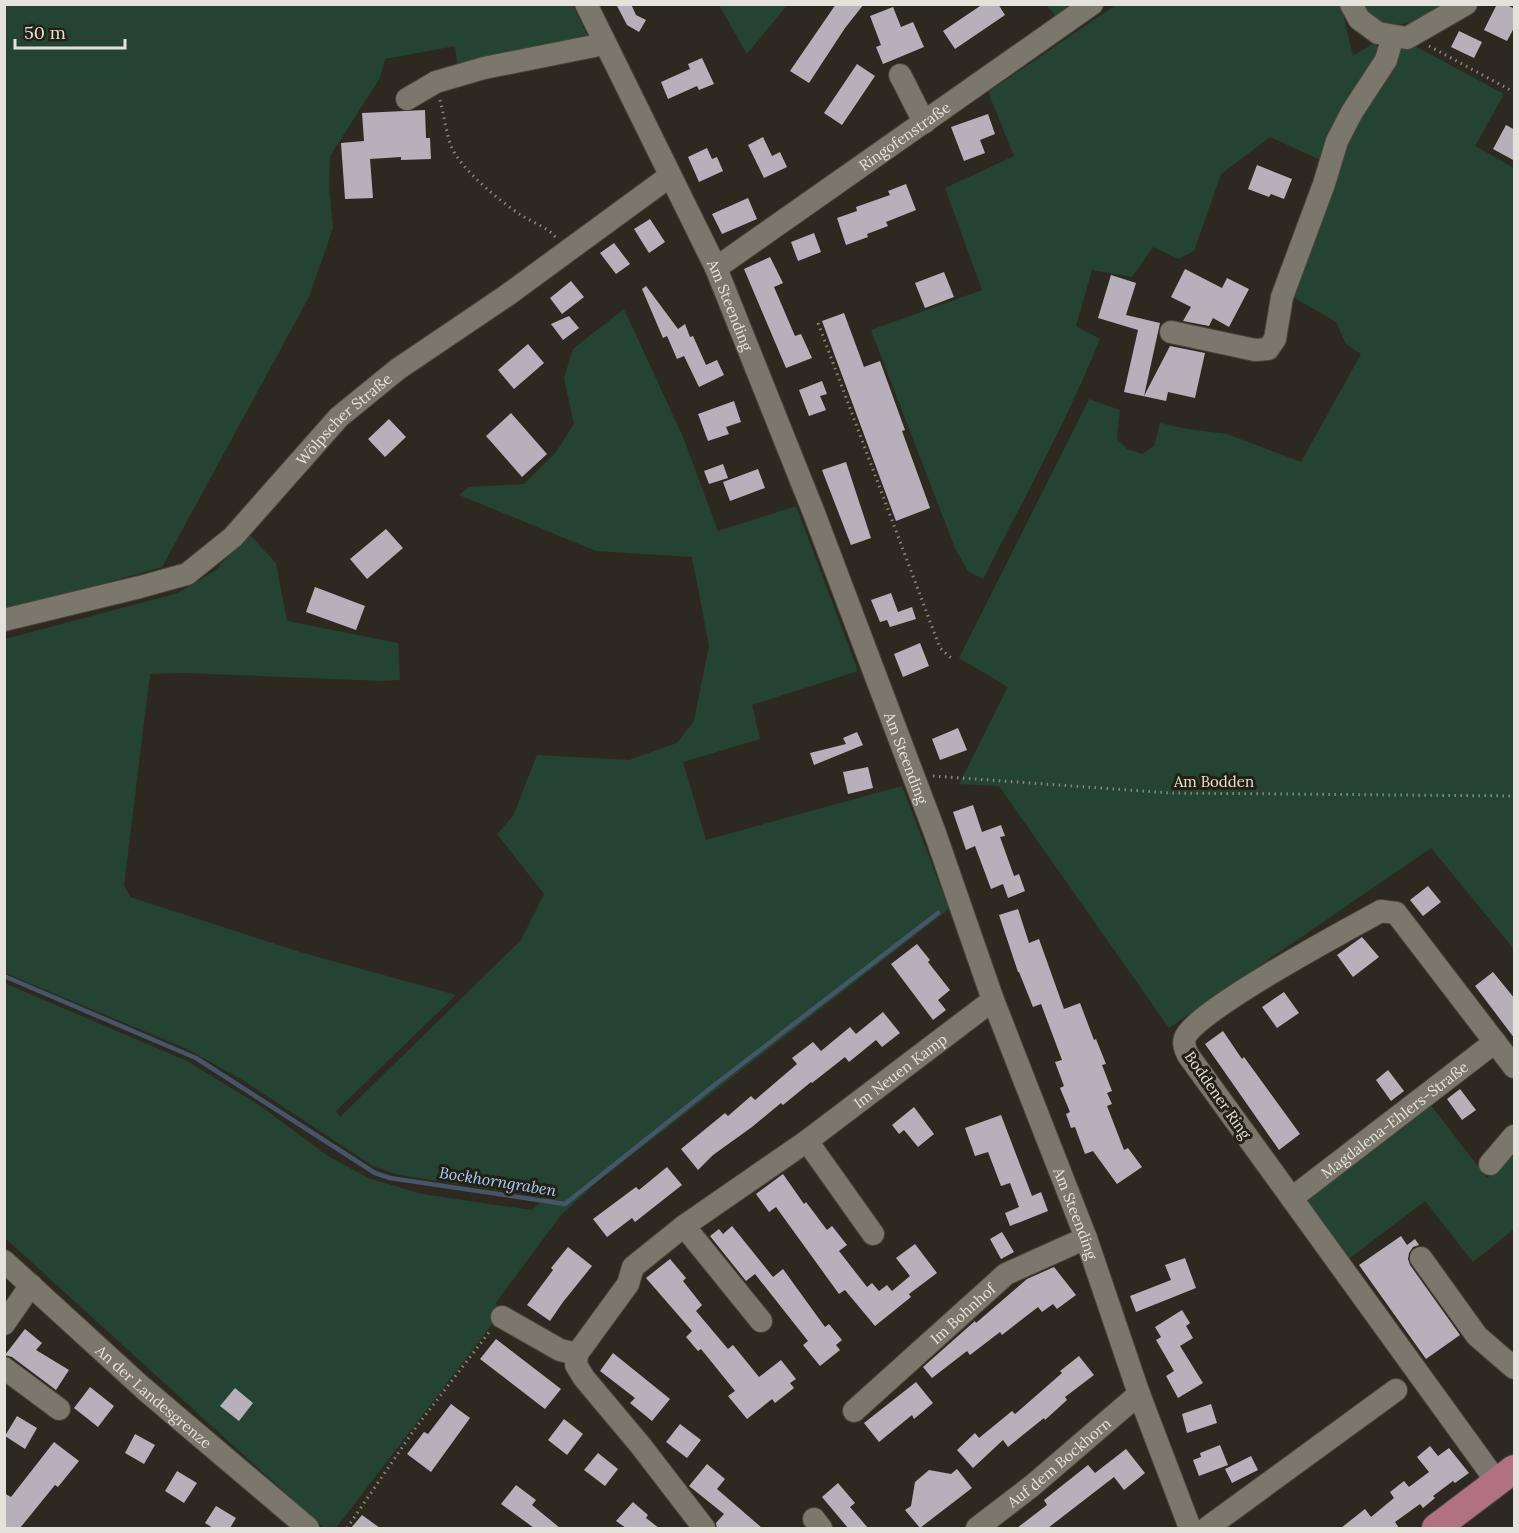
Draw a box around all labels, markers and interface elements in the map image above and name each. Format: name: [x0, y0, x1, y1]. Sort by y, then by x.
scale bar: [15, 12, 124, 50]
text: 50 m: [24, 21, 66, 44]
street label: Ringofenstraße: [855, 97, 954, 174]
street label: Am Steending: [703, 255, 758, 354]
street label: Wölpscher Straße: [292, 369, 395, 469]
street label: Am Steending: [880, 708, 933, 807]
street label: Am Bodden: [1173, 772, 1254, 791]
street label: Im Neuen Kamp: [850, 1029, 951, 1112]
street label: Boddener Ring: [1181, 1047, 1256, 1143]
street label: Magdalena-Ehlers-Straße: [1317, 1057, 1472, 1182]
water label: Bockhorngraben: [438, 1162, 558, 1200]
street label: Am Steending: [1049, 1164, 1102, 1262]
street label: Im Bohnhof: [926, 1278, 1000, 1348]
street label: An der Landesgrenze: [91, 1340, 216, 1452]
street label: Auf dem Bockhorn: [1002, 1413, 1114, 1512]

